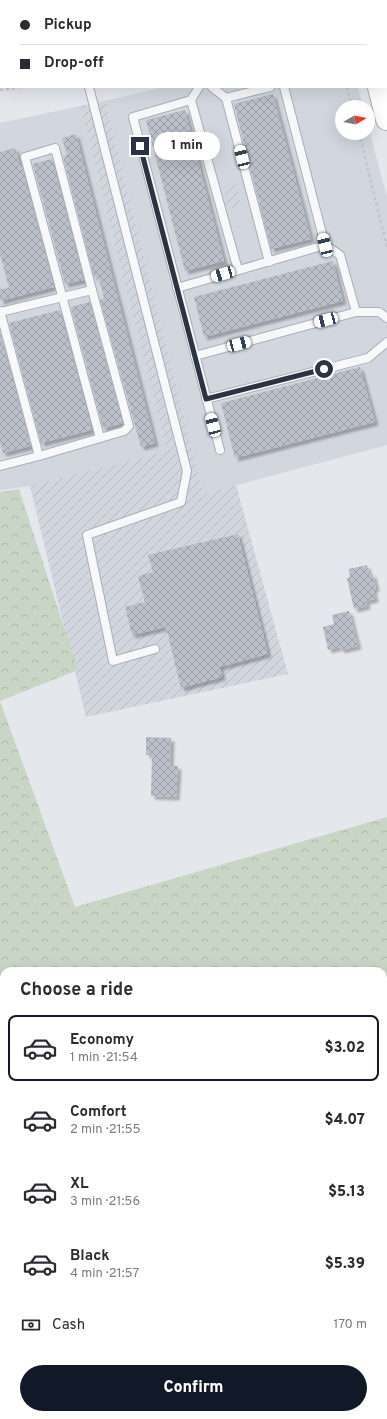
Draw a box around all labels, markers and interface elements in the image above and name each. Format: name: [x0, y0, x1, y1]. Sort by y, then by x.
text: Pickup: [44, 16, 92, 35]
text: Drop-off: [44, 54, 104, 73]
north arrow: [335, 100, 375, 140]
map controls: [335, 100, 375, 140]
callout: 1 min: [154, 132, 220, 160]
route end: [131, 137, 149, 155]
text: 1 min: [171, 138, 203, 154]
car: [233, 144, 251, 170]
car: [316, 232, 334, 258]
car: [210, 265, 236, 283]
car: [313, 311, 339, 329]
car: [226, 335, 252, 353]
route start: [315, 360, 333, 378]
car: [204, 412, 222, 438]
text: Choose a ride: [20, 979, 133, 1002]
icon: car: [22, 1030, 58, 1066]
text: Economy: [70, 1031, 134, 1050]
text: $3.02: [324, 1039, 365, 1058]
text: 1 min · 21:54: [70, 1050, 138, 1066]
icon: car: [22, 1102, 58, 1138]
text: Comfort: [70, 1103, 127, 1122]
text: $4.07: [325, 1111, 365, 1130]
text: 2 min · 21:55: [70, 1122, 141, 1138]
icon: car: [22, 1174, 58, 1210]
text: XL: [70, 1175, 88, 1194]
text: $5.13: [328, 1183, 365, 1202]
text: 3 min · 21:56: [70, 1194, 140, 1210]
icon: car: [22, 1246, 58, 1282]
text: Black: [70, 1247, 110, 1266]
text: $5.39: [325, 1255, 365, 1274]
text: 4 min · 21:57: [70, 1266, 139, 1282]
icon: cash: [20, 1314, 42, 1336]
text: Cash: [52, 1316, 85, 1335]
text: 170 m: [333, 1317, 367, 1333]
button: Confirm: [20, 1365, 367, 1411]

